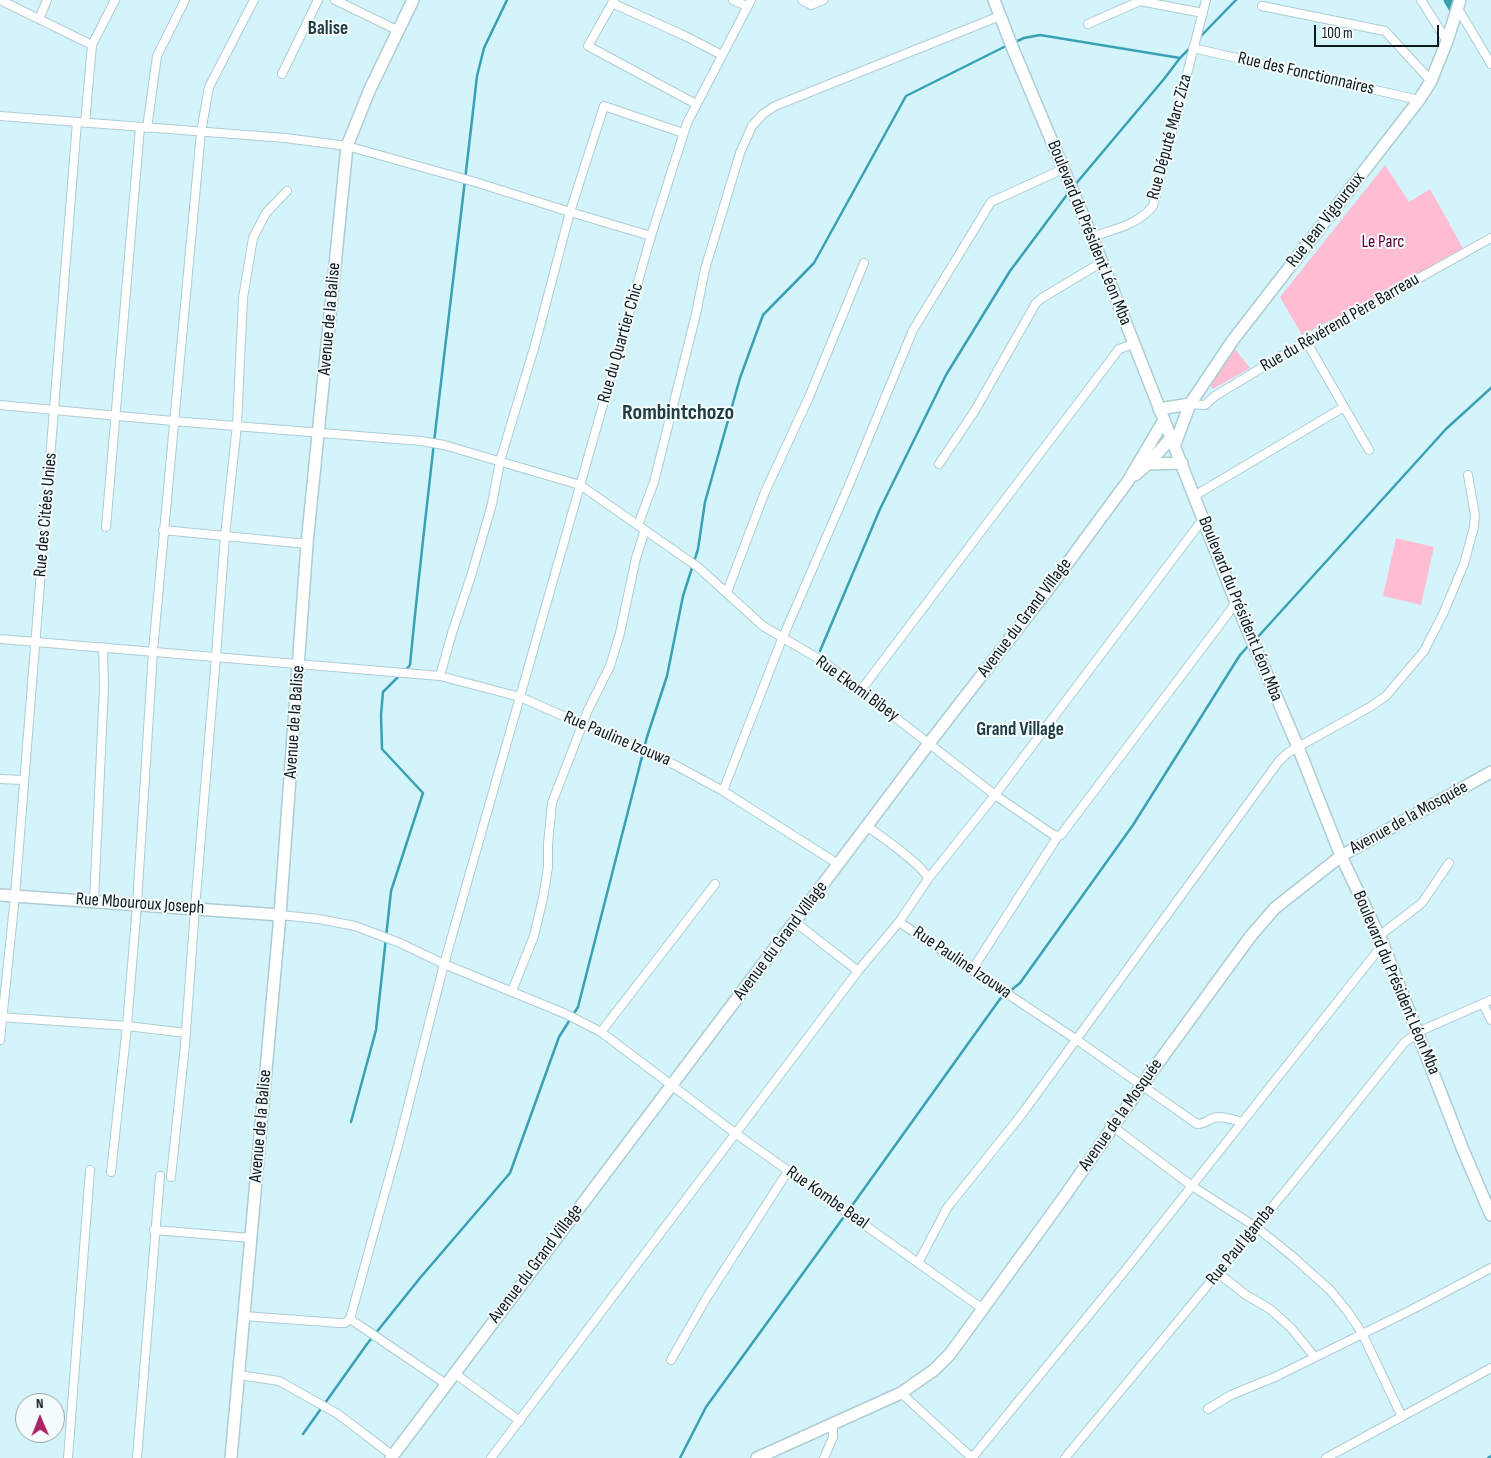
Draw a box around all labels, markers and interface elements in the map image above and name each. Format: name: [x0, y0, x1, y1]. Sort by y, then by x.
scale bar: [1316, 15, 1441, 47]
district label: Balise: [308, 18, 348, 40]
text: 100 m: [1322, 24, 1353, 43]
street label: Rue des Fonctionnaires: [1236, 48, 1376, 100]
street label: Rue Député Marc Ziza: [1143, 72, 1197, 202]
street label: Boulevard du Président Léon Mba: [1042, 137, 1136, 329]
street label: Rue Jean Vigouroux: [1282, 168, 1370, 272]
park label: Le Parc: [1362, 231, 1404, 253]
street label: Avenue de la Balise: [314, 262, 346, 376]
street label: Rue du Révérend Père Barreau: [1257, 269, 1423, 377]
street label: Rue du Quartier Chic: [594, 281, 648, 405]
district label: Rombintchozo: [622, 400, 734, 426]
street label: Rue des Citées Unies: [30, 452, 62, 578]
street label: Boulevard du Président Léon Mba: [1193, 513, 1287, 705]
street label: Avenue du Grand Village: [973, 554, 1077, 682]
street label: Rue Ekomi Bibey: [811, 651, 903, 727]
street label: Avenue de la Balise: [280, 665, 310, 779]
street label: Rue Pauline Izouwa: [560, 707, 674, 771]
district label: Grand Village: [976, 719, 1064, 741]
street label: Avenue de la Mosquée: [1346, 777, 1472, 859]
street label: Avenue du Grand Village: [729, 877, 833, 1005]
street label: Boulevard du Président Léon Mba: [1347, 888, 1445, 1078]
street label: Rue Mbouroux Joseph: [75, 889, 205, 919]
street label: Rue Pauline Izouwa: [909, 922, 1015, 1004]
street label: Avenue de la Mosquée: [1074, 1055, 1168, 1175]
street label: Avenue de la Balise: [245, 1069, 277, 1183]
street label: Rue Kombe Beal: [782, 1162, 872, 1234]
street label: Avenue du Grand Village: [484, 1200, 588, 1328]
street label: Rue Paul Igamba: [1202, 1200, 1280, 1290]
north arrow: [15, 1393, 65, 1443]
text: N: [36, 1395, 44, 1412]

